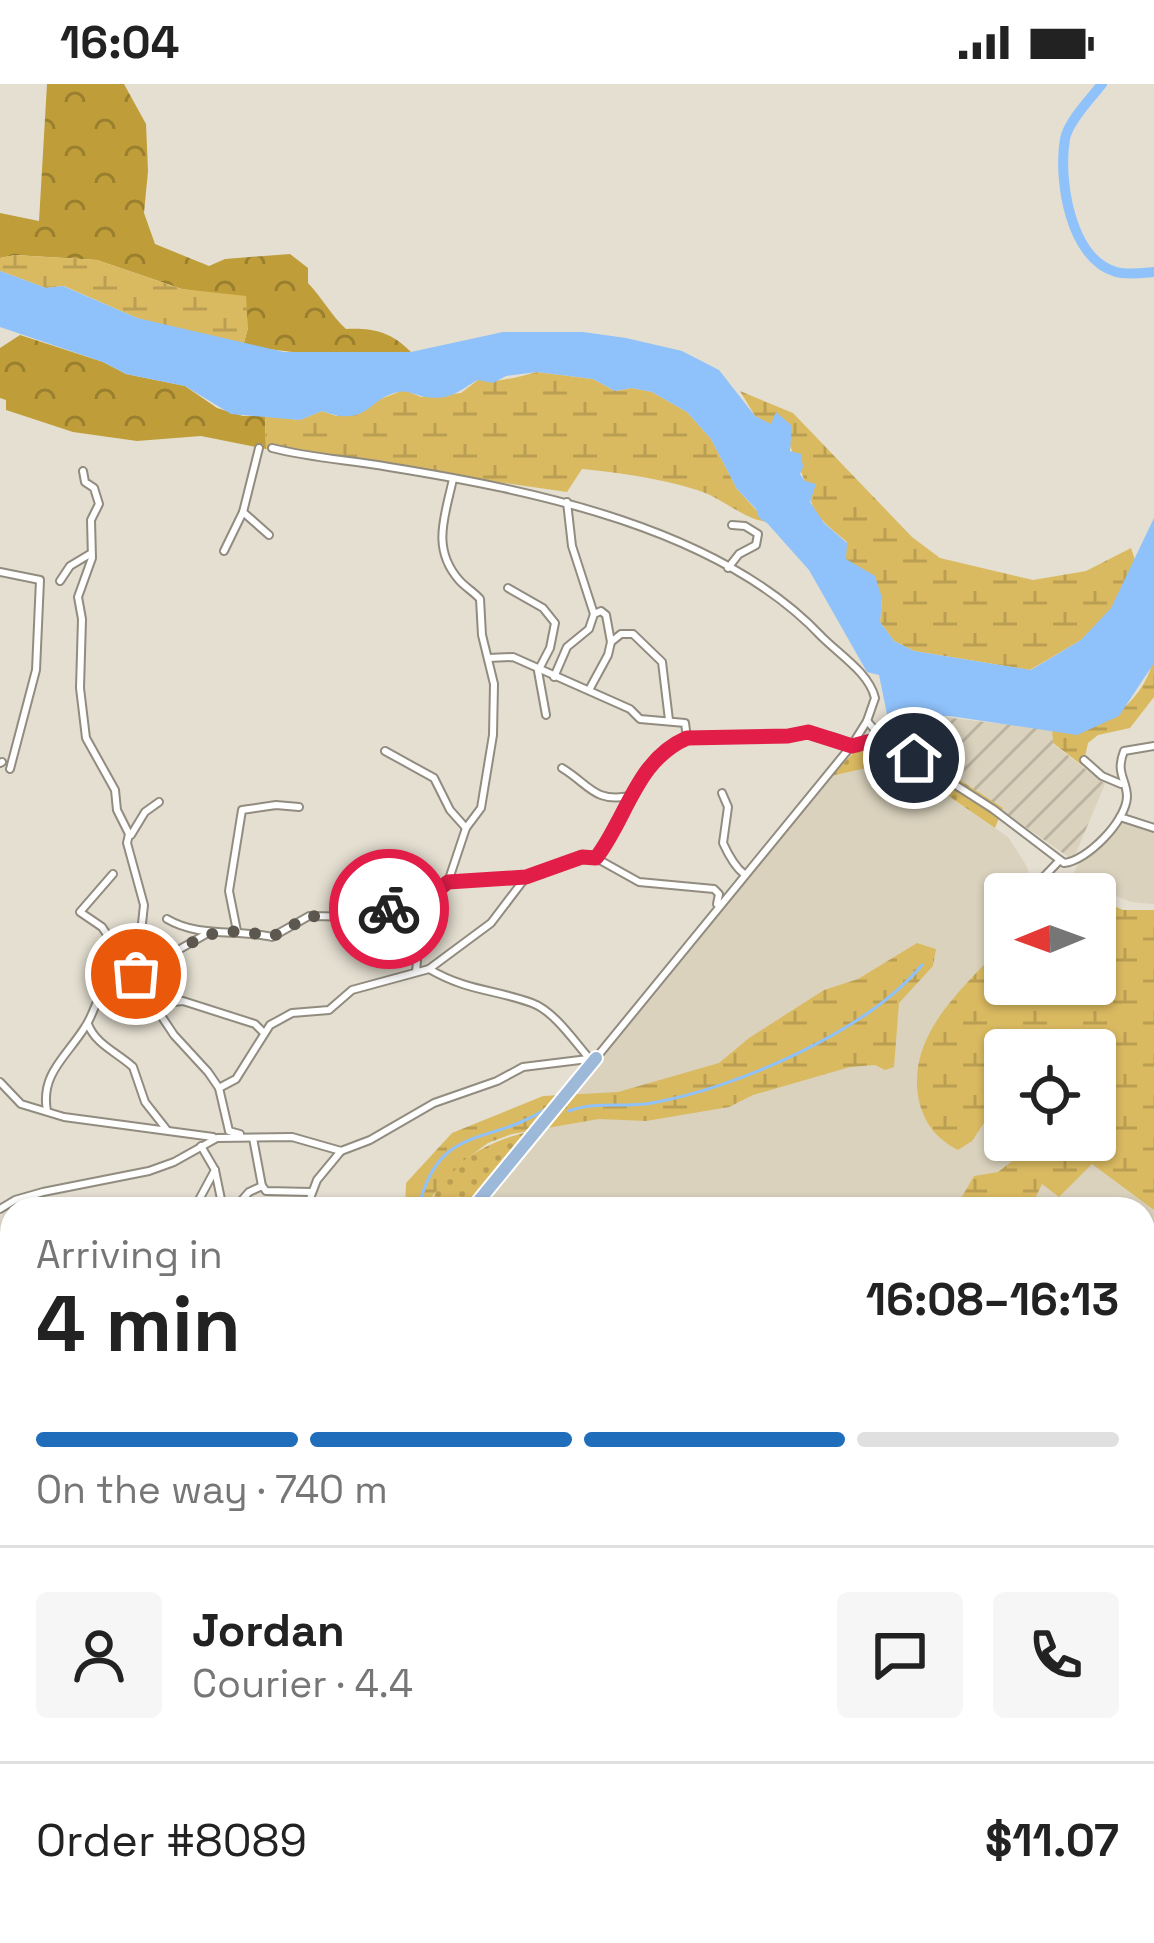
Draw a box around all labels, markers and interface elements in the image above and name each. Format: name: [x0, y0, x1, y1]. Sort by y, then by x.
text: 16:04: [60, 14, 179, 71]
pin: [863, 707, 965, 809]
icon: home: [881, 725, 947, 791]
courier: [329, 849, 449, 969]
north arrow: [984, 873, 1116, 1005]
map controls: [984, 873, 1116, 1161]
icon: bike: [356, 876, 422, 942]
pin: [85, 923, 187, 1025]
icon: bag: [103, 941, 169, 1007]
button: locate: [984, 1029, 1116, 1161]
text: Arriving in: [36, 1230, 223, 1279]
text: 16:08–16:13: [866, 1271, 1119, 1328]
text: 4 min: [36, 1274, 241, 1374]
text: On the way · 740 m: [36, 1465, 388, 1514]
button: person: [36, 1592, 162, 1718]
button: chat: [837, 1592, 963, 1718]
button: phone: [993, 1592, 1119, 1718]
text: Jordan: [192, 1602, 345, 1659]
text: Courier · 4.4: [192, 1659, 413, 1708]
text: Order #8089: [36, 1812, 307, 1869]
text: $11.07: [985, 1812, 1119, 1869]

